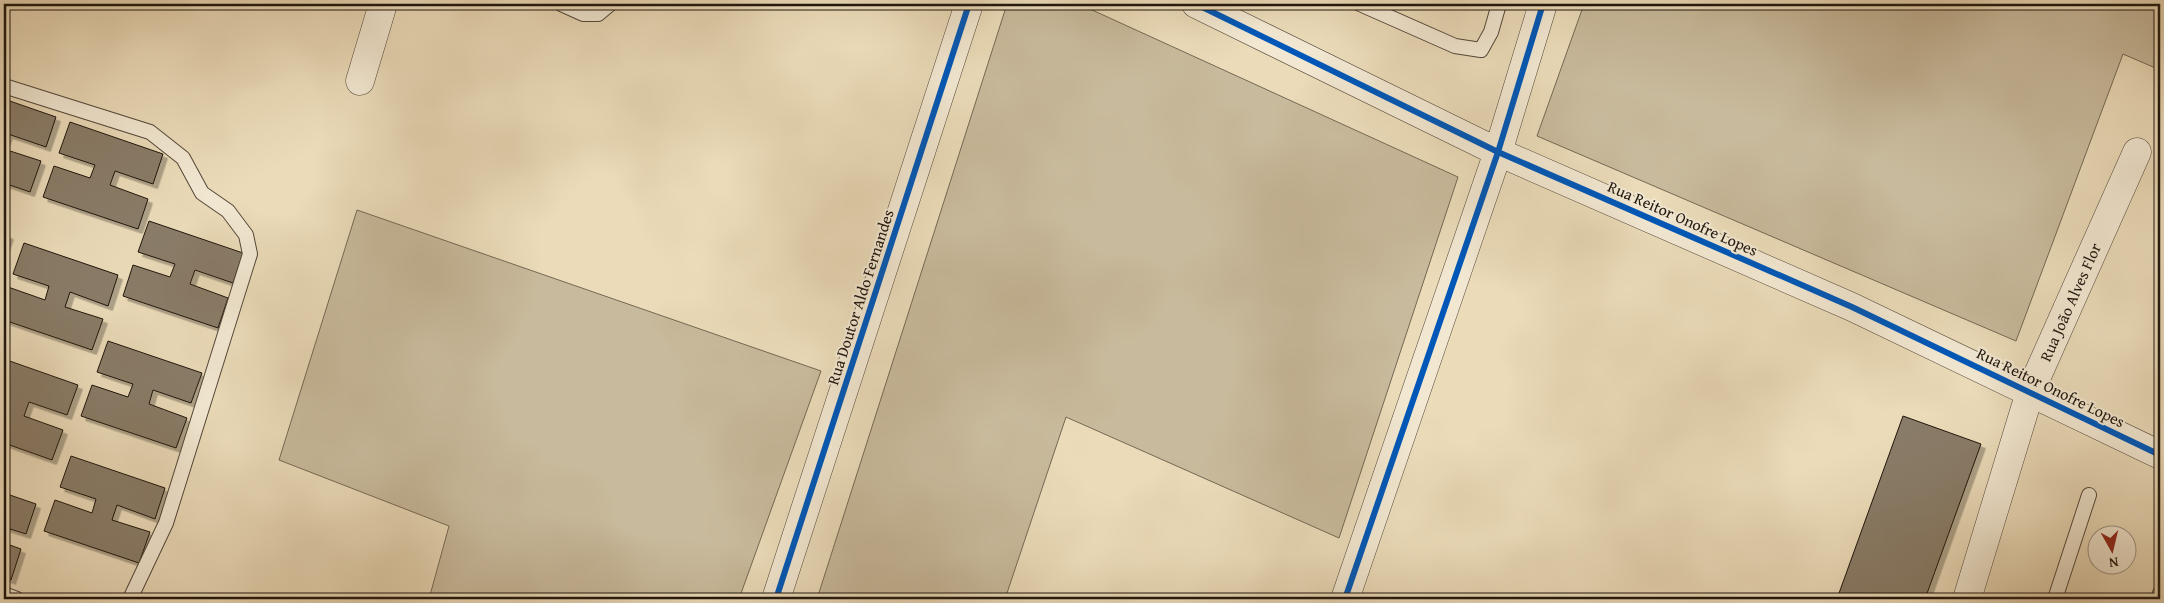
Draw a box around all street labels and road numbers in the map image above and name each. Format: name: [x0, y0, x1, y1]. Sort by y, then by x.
street label: Rua Reitor Onofre Lopes: [1604, 174, 1762, 262]
street label: Rua Doutor Aldo Fernandes: [820, 206, 900, 388]
street label: Rua João Alves Flor: [2033, 238, 2107, 365]
street label: Rua Reitor Onofre Lopes: [1973, 341, 2129, 433]

